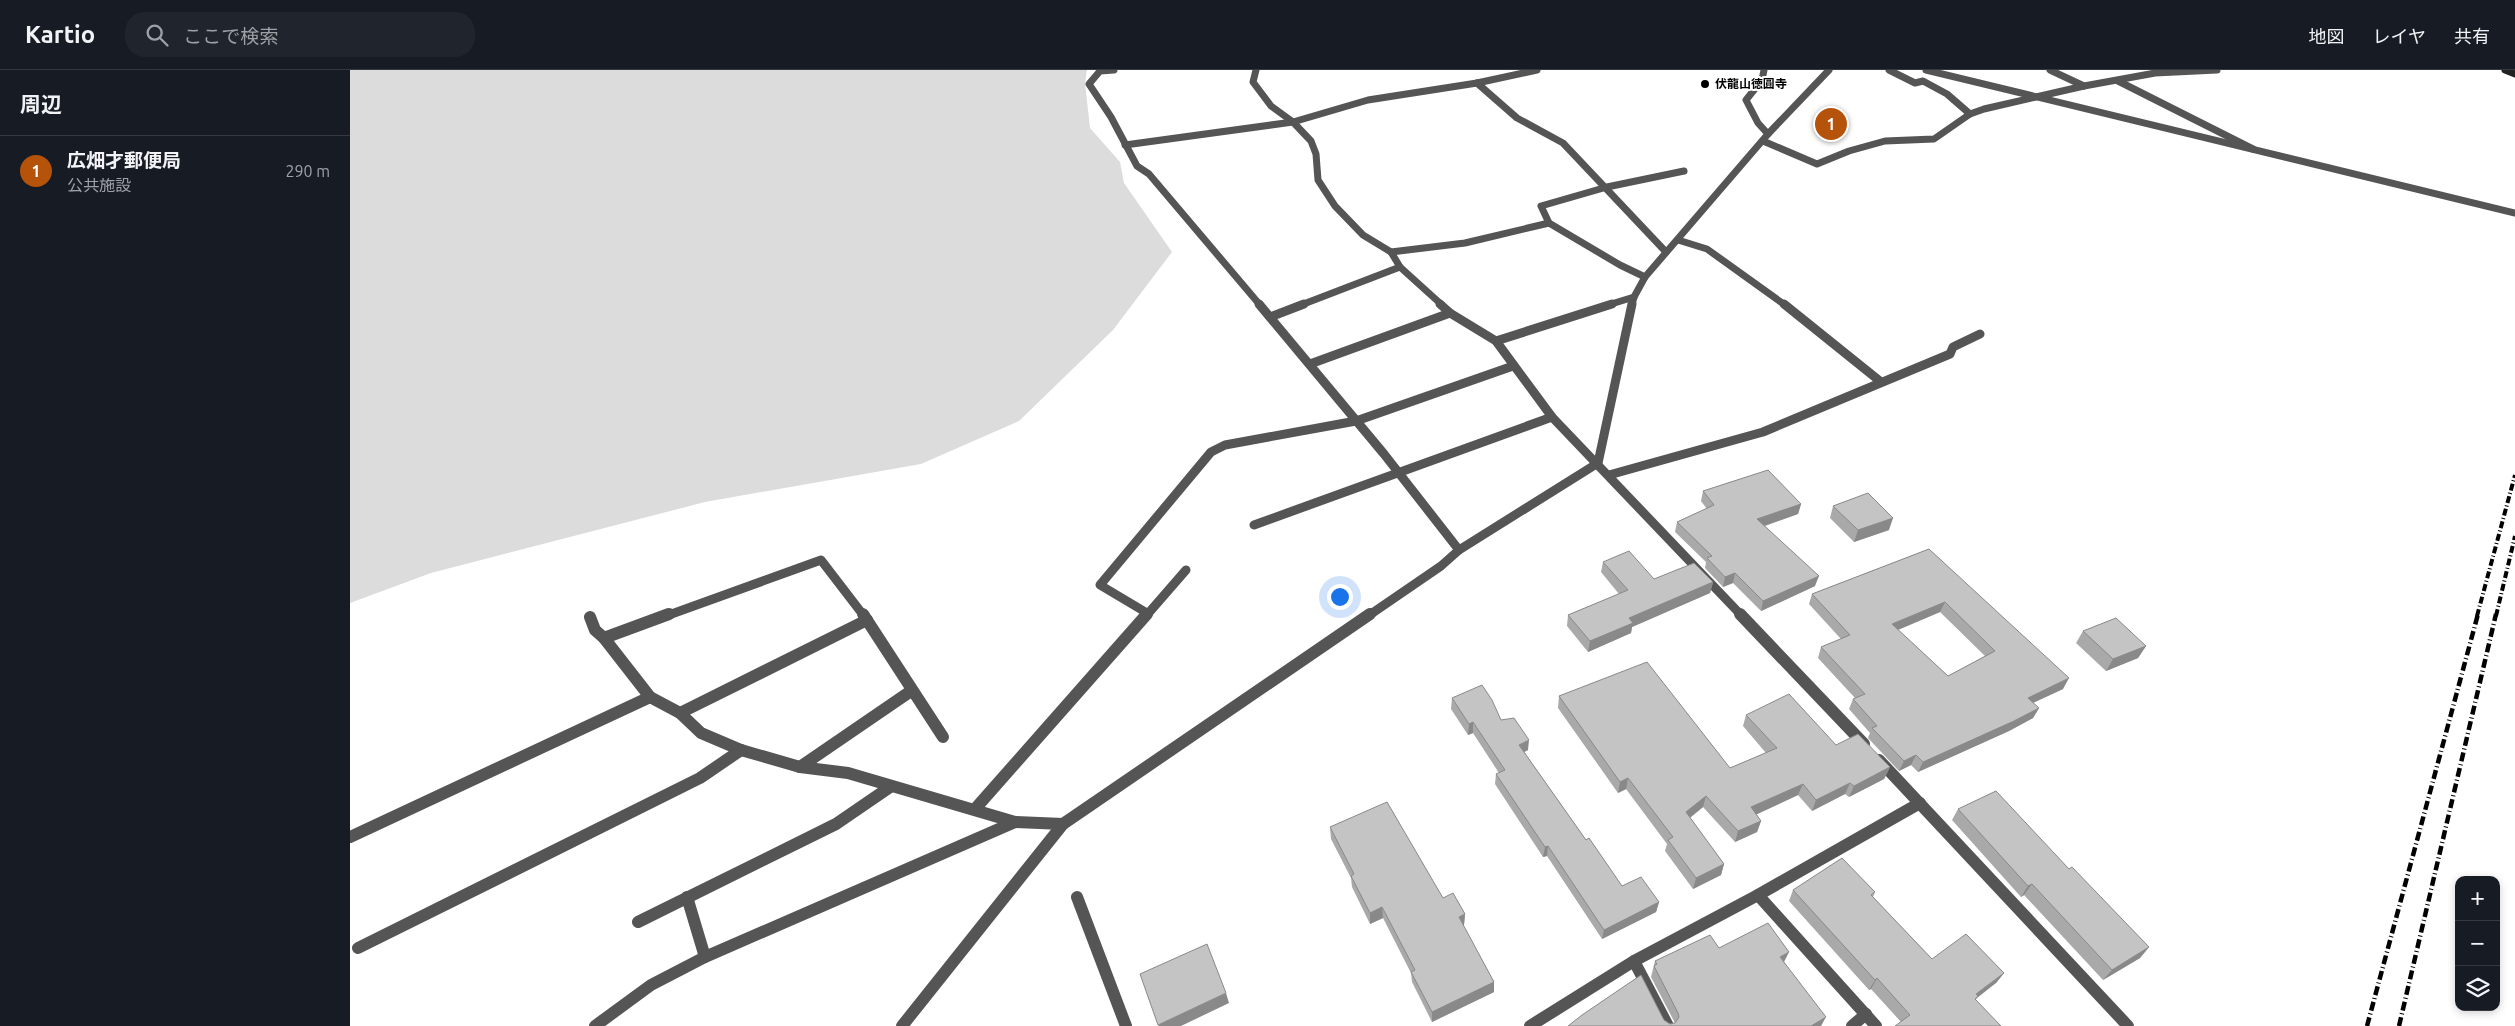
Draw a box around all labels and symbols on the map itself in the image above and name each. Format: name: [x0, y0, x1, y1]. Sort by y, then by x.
place label: 伏龍山徳圓寺: [1715, 77, 1787, 90]
marker: 伏龍山徳圓寺: [1699, 78, 1711, 90]
pin: 1: [1815, 105, 1847, 143]
your location: [1327, 584, 1353, 610]

